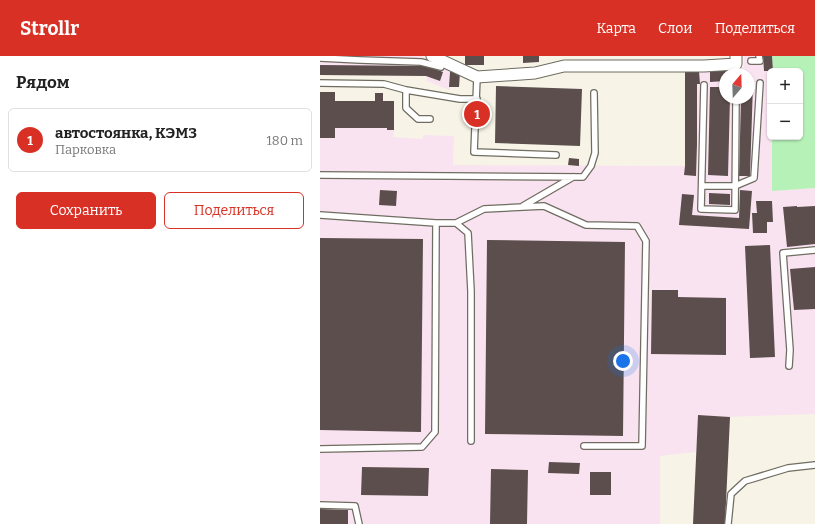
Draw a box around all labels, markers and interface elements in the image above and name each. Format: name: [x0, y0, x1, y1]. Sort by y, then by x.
text: Strollr: [20, 17, 79, 40]
text: Карта: [596, 20, 636, 37]
text: Слои: [658, 20, 693, 37]
text: Поделиться: [715, 20, 795, 37]
north arrow: [719, 68, 755, 104]
map controls: [767, 68, 803, 140]
button: +: [767, 68, 803, 104]
text: Рядом: [16, 72, 69, 93]
pin: 1: [464, 99, 490, 129]
button: −: [767, 104, 803, 140]
text: автостоянка, КЭМЗ: [55, 124, 197, 142]
text: 1: [27, 133, 33, 148]
text: 180 m: [267, 133, 303, 148]
text: Парковка: [55, 142, 116, 157]
button: Сохранить: [16, 192, 156, 229]
button: Поделиться: [164, 192, 304, 229]
your location: [613, 351, 633, 371]

